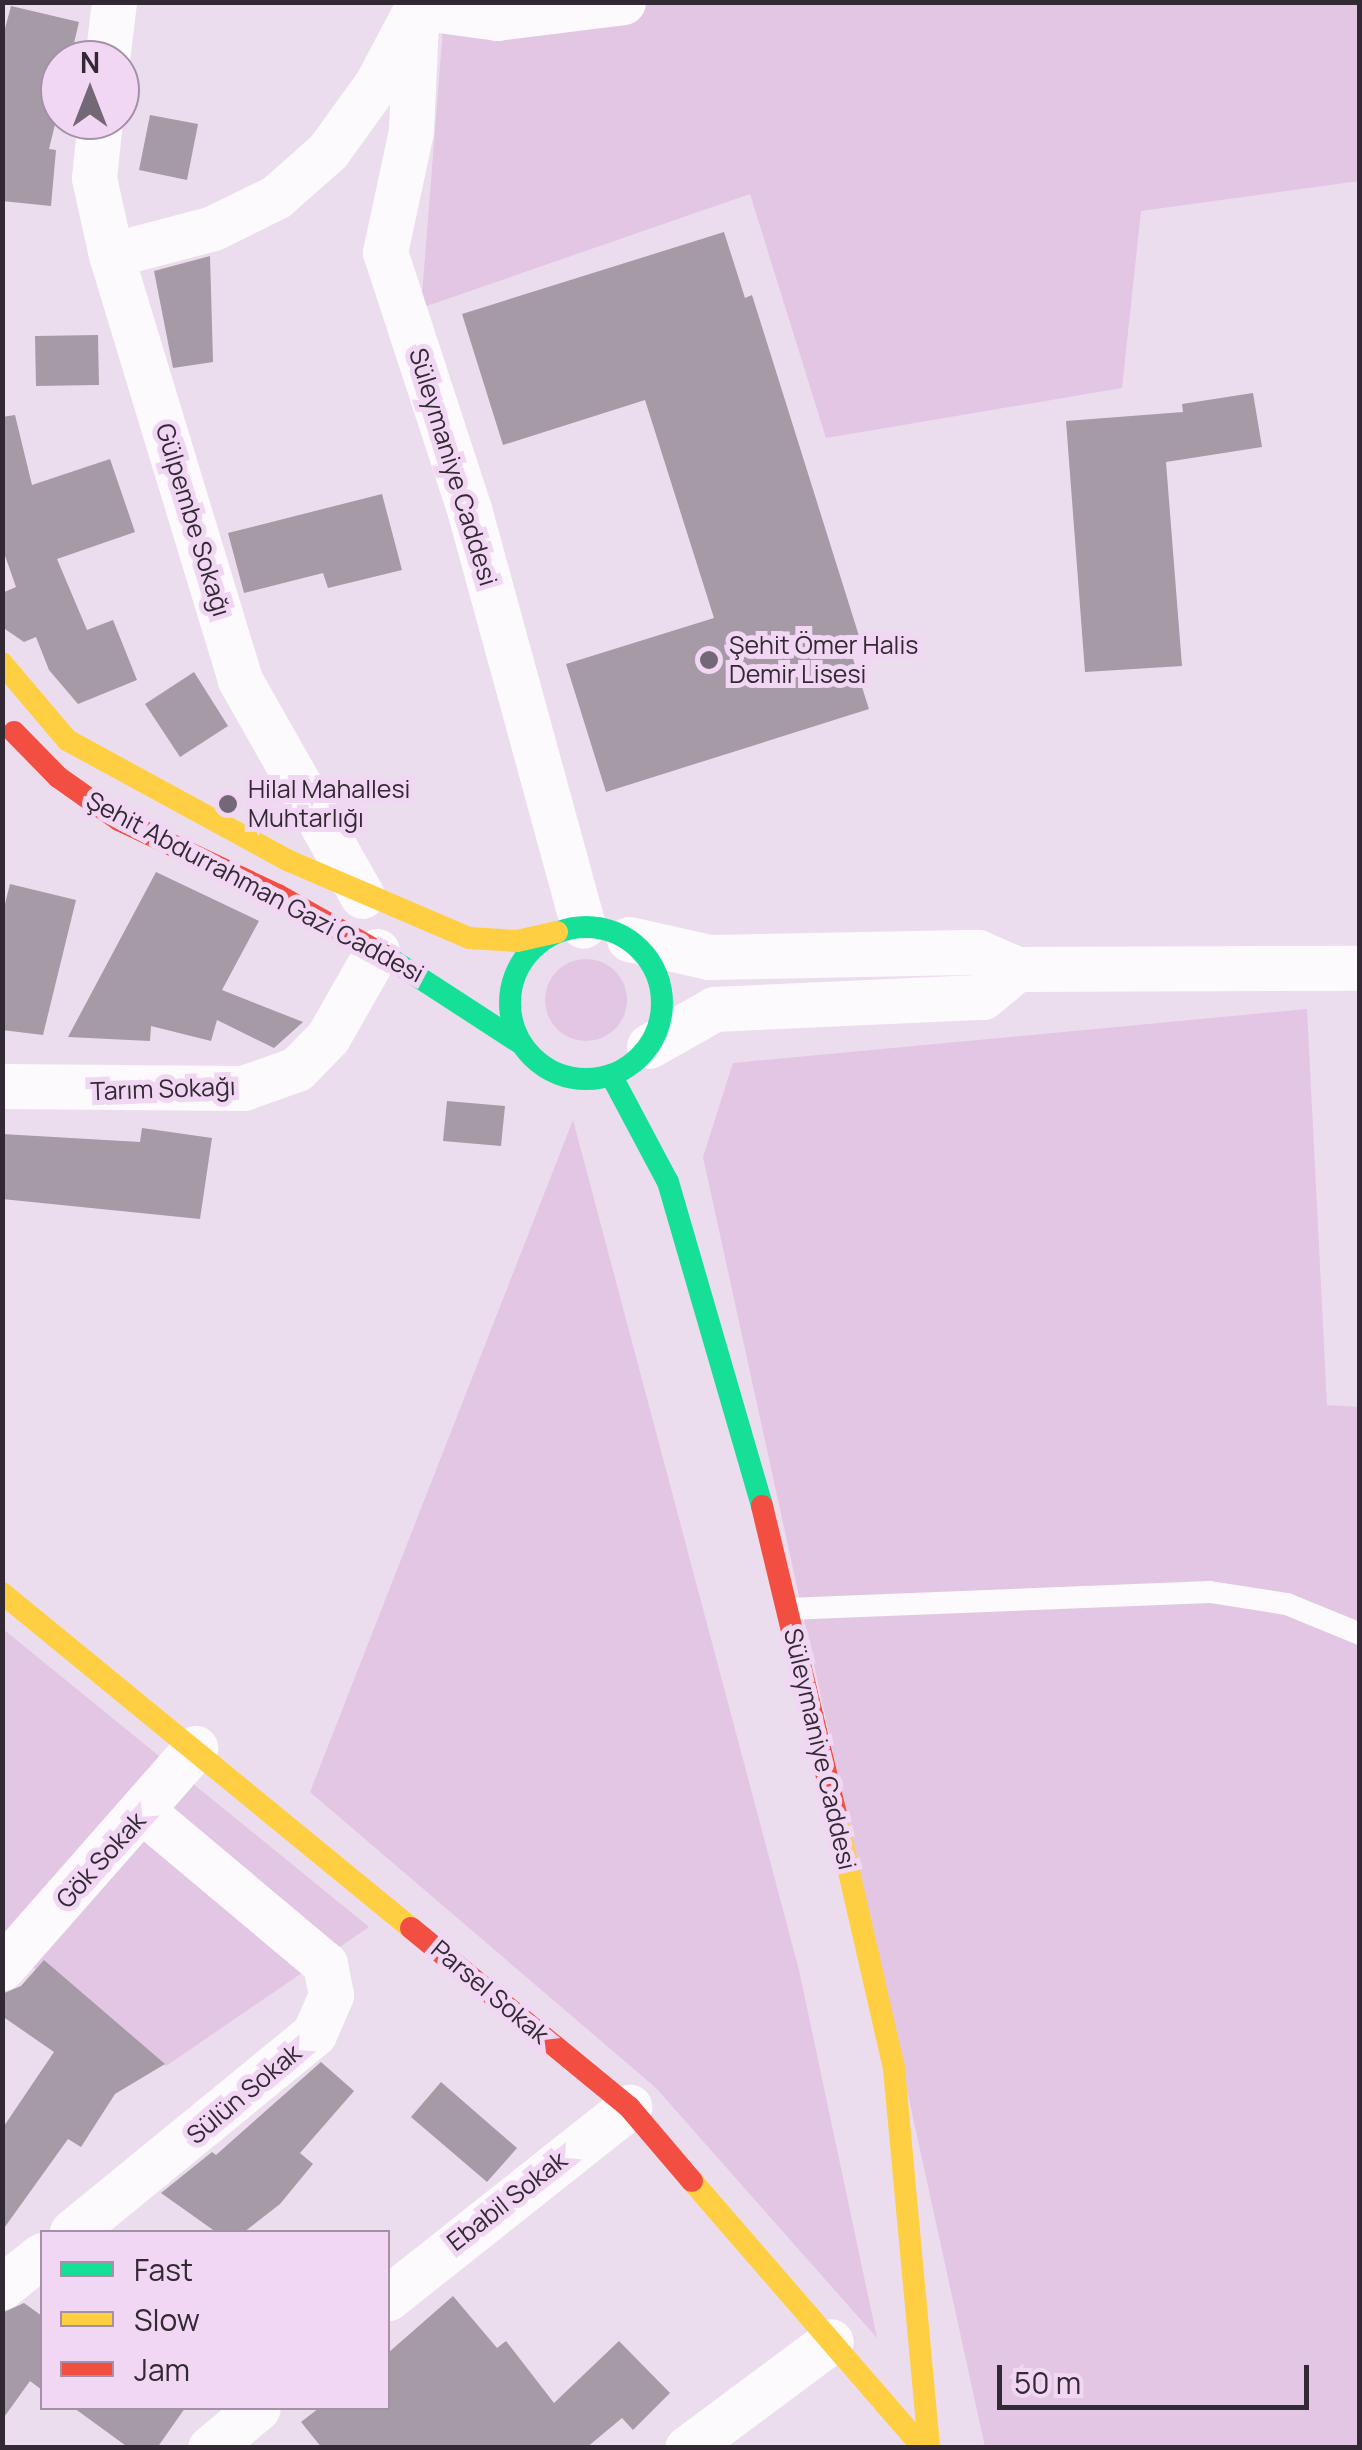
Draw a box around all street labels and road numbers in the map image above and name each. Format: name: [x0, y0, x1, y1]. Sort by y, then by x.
street label: Süleymaniye Caddesi: [403, 345, 503, 589]
street label: Gülpembe Sokağı: [149, 420, 237, 620]
street label: Şehit Abdurrahman Gazi Caddesi: [81, 785, 429, 989]
street label: Tarım Sokağı: [90, 1071, 236, 1107]
street label: Süleymaniye Caddesi: [778, 1625, 862, 1873]
street label: Gök Sokak: [50, 1806, 152, 1914]
street label: Parsel Sokak: [425, 1934, 555, 2050]
street label: Sülün Sokak: [181, 2038, 307, 2150]
street label: Ebabil Sokak: [441, 2145, 573, 2257]

